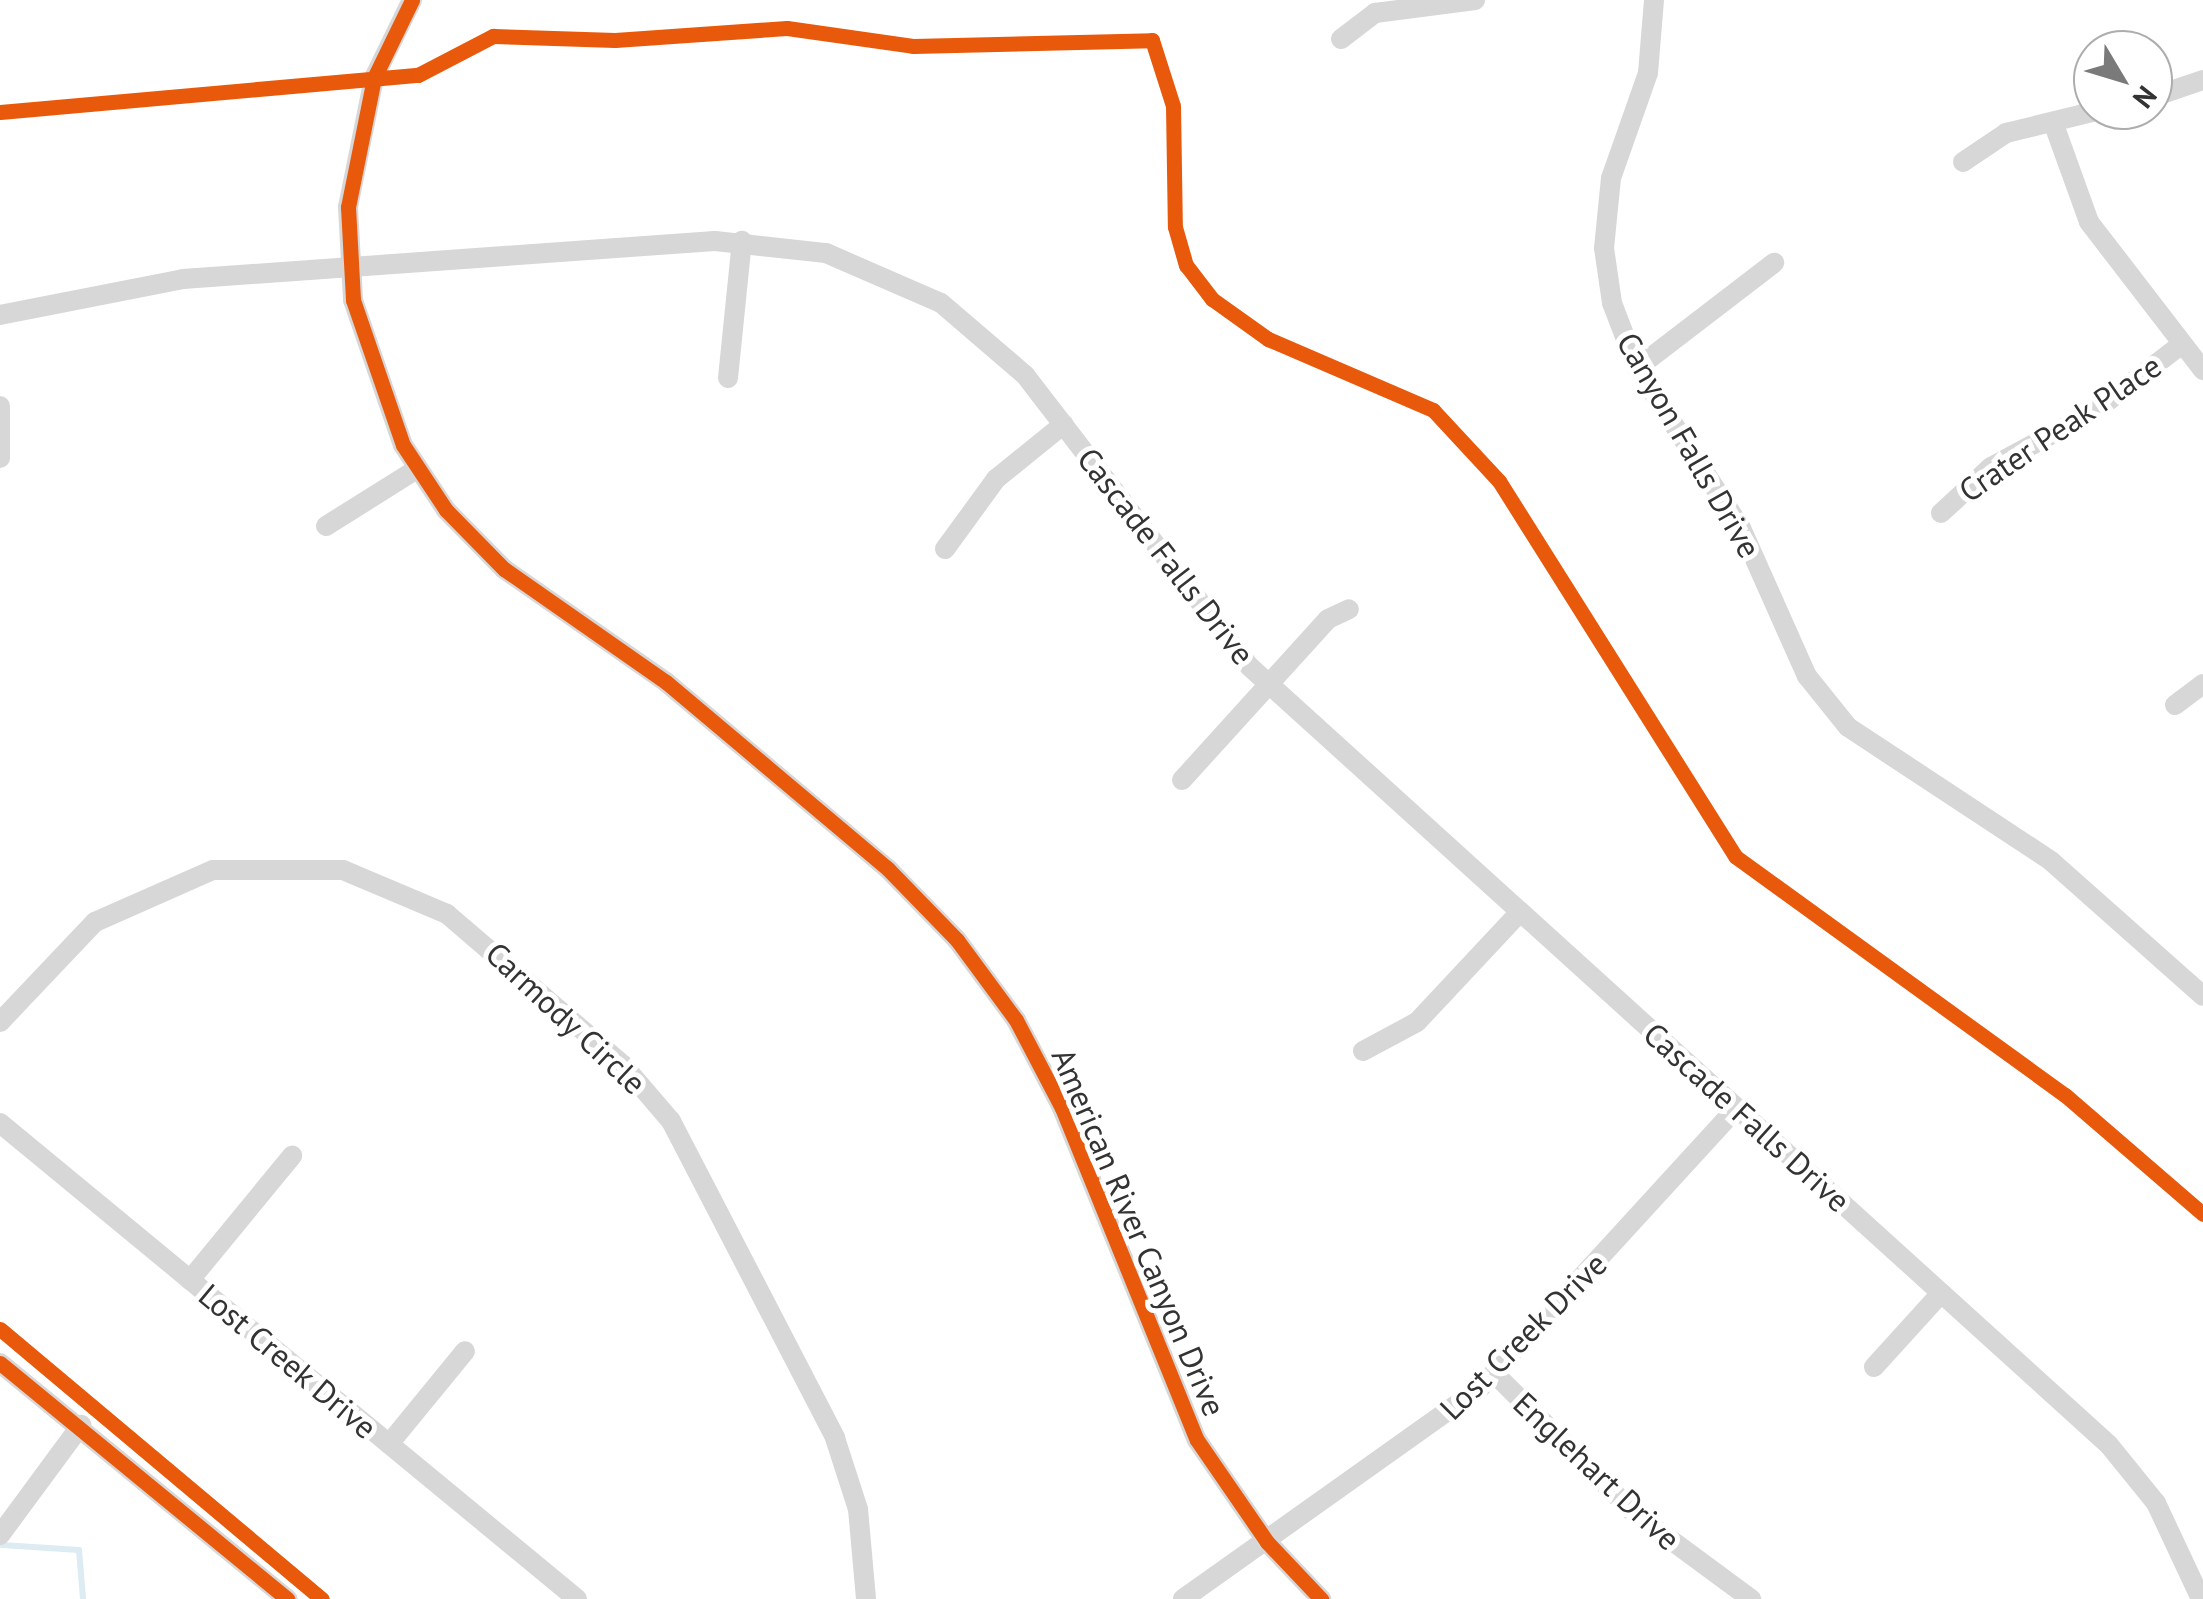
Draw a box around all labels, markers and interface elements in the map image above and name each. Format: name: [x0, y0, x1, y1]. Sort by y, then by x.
north arrow: [2073, 30, 2173, 130]
text: N: [2125, 79, 2166, 116]
street label: Canyon Falls Drive: [1609, 326, 1769, 564]
street label: Crater Peak Place: [1951, 346, 2169, 510]
street label: Cascade Falls Drive: [1070, 440, 1262, 672]
street label: Carmody Circle: [478, 934, 654, 1102]
street label: Cascade Falls Drive: [1636, 1014, 1858, 1220]
street label: American River Canyon Drive: [1044, 1042, 1234, 1422]
street label: Lost Creek Drive: [1431, 1244, 1615, 1428]
street label: Lost Creek Drive: [191, 1275, 385, 1447]
street label: Englehart Drive: [1506, 1384, 1688, 1558]

